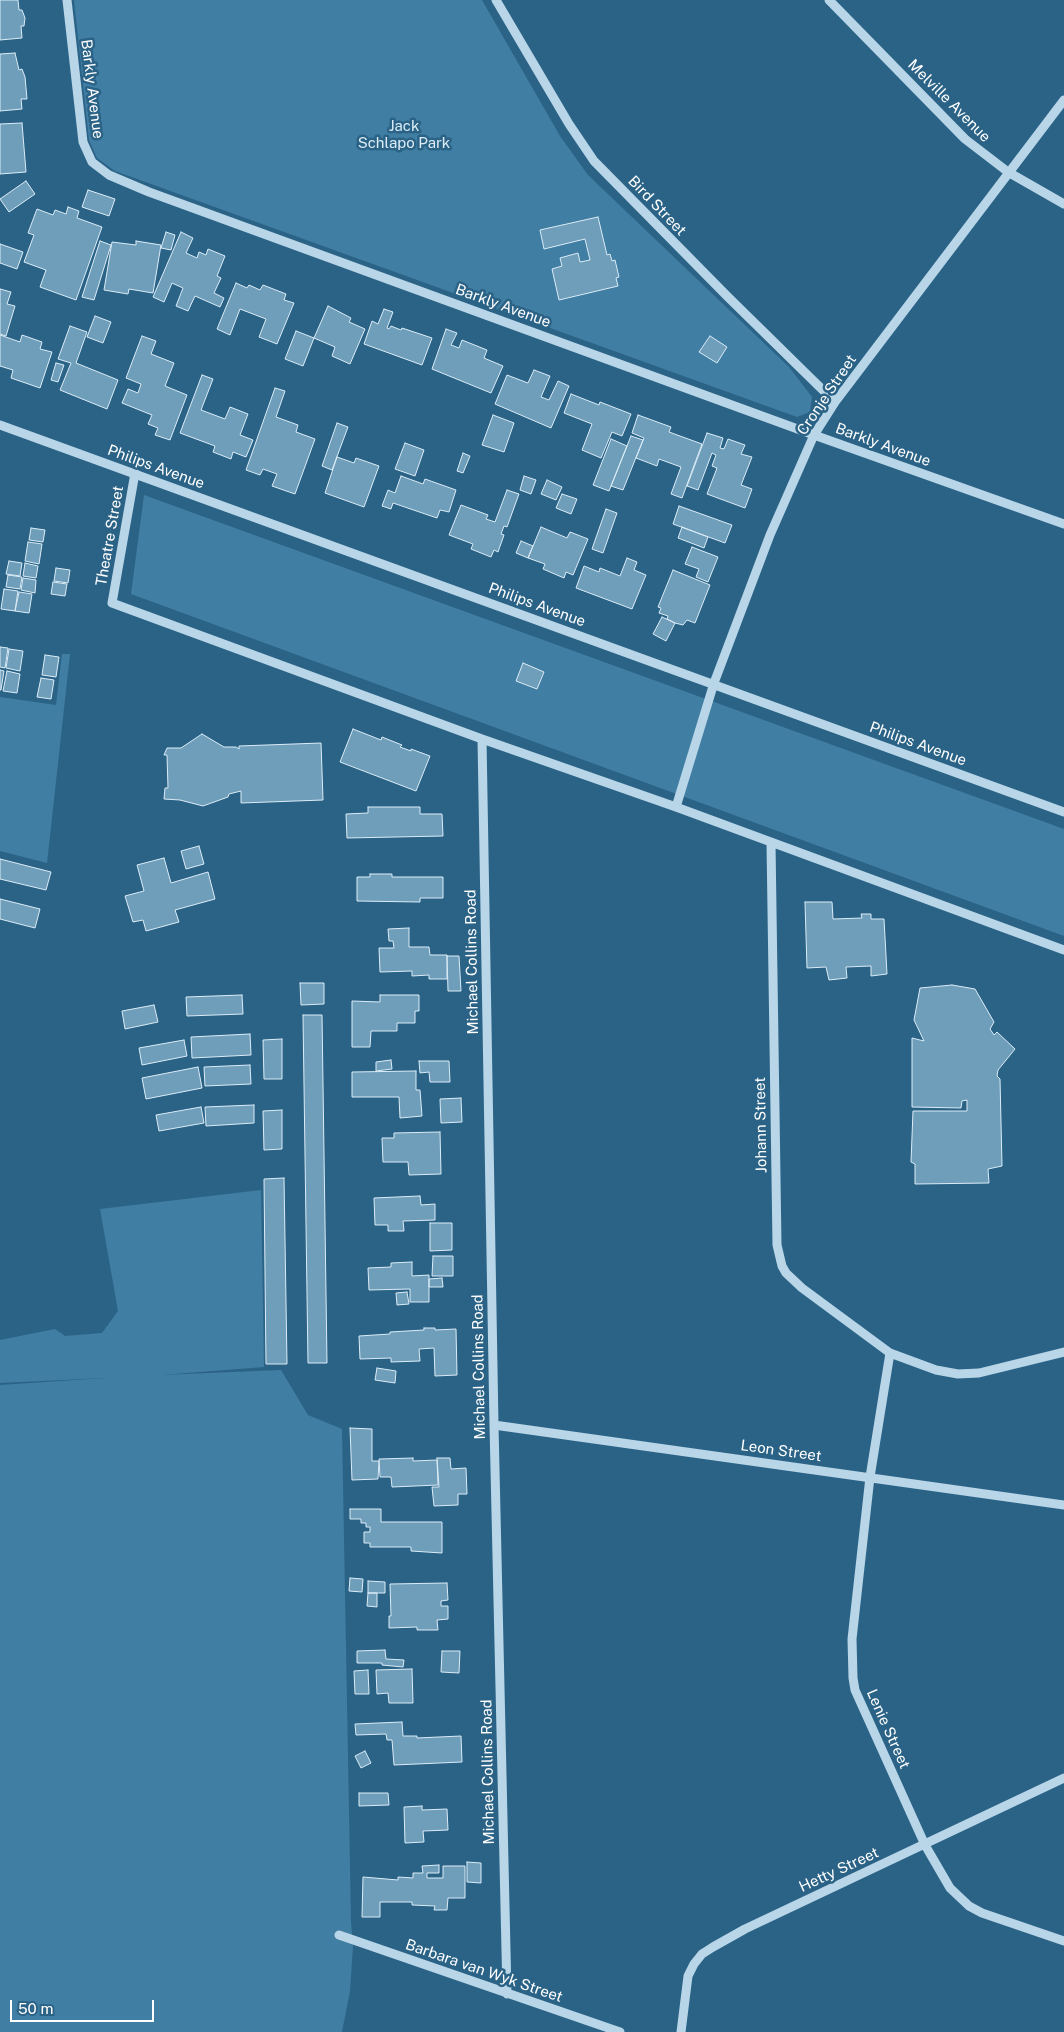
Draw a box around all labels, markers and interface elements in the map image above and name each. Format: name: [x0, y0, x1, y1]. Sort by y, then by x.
street label: Barkly Avenue: [77, 38, 107, 140]
street label: Melville Avenue: [904, 56, 994, 146]
park label: Jack Schlapo Park: [358, 117, 450, 152]
street label: Bird Street: [624, 172, 690, 240]
street label: Barkly Avenue: [453, 280, 553, 332]
street label: Cronje Street: [794, 351, 860, 439]
street label: Barkly Avenue: [833, 419, 933, 471]
street label: Philips Avenue: [105, 441, 207, 493]
street label: Theatre Street: [92, 484, 128, 588]
street label: Philips Avenue: [486, 579, 588, 631]
street label: Philips Avenue: [867, 718, 969, 770]
street label: Michael Collins Road: [462, 889, 482, 1035]
street label: Johann Street: [751, 1077, 771, 1173]
street label: Michael Collins Road: [469, 1294, 489, 1440]
street label: Leon Street: [739, 1436, 823, 1466]
street label: Lenie Street: [862, 1686, 914, 1772]
street label: Michael Collins Road: [478, 1699, 498, 1845]
street label: Hetty Street: [796, 1844, 882, 1896]
street label: Barbara van Wyk Street: [403, 1936, 565, 2006]
scale bar: [12, 1990, 156, 2022]
text: 50 m: [18, 2000, 53, 2017]

